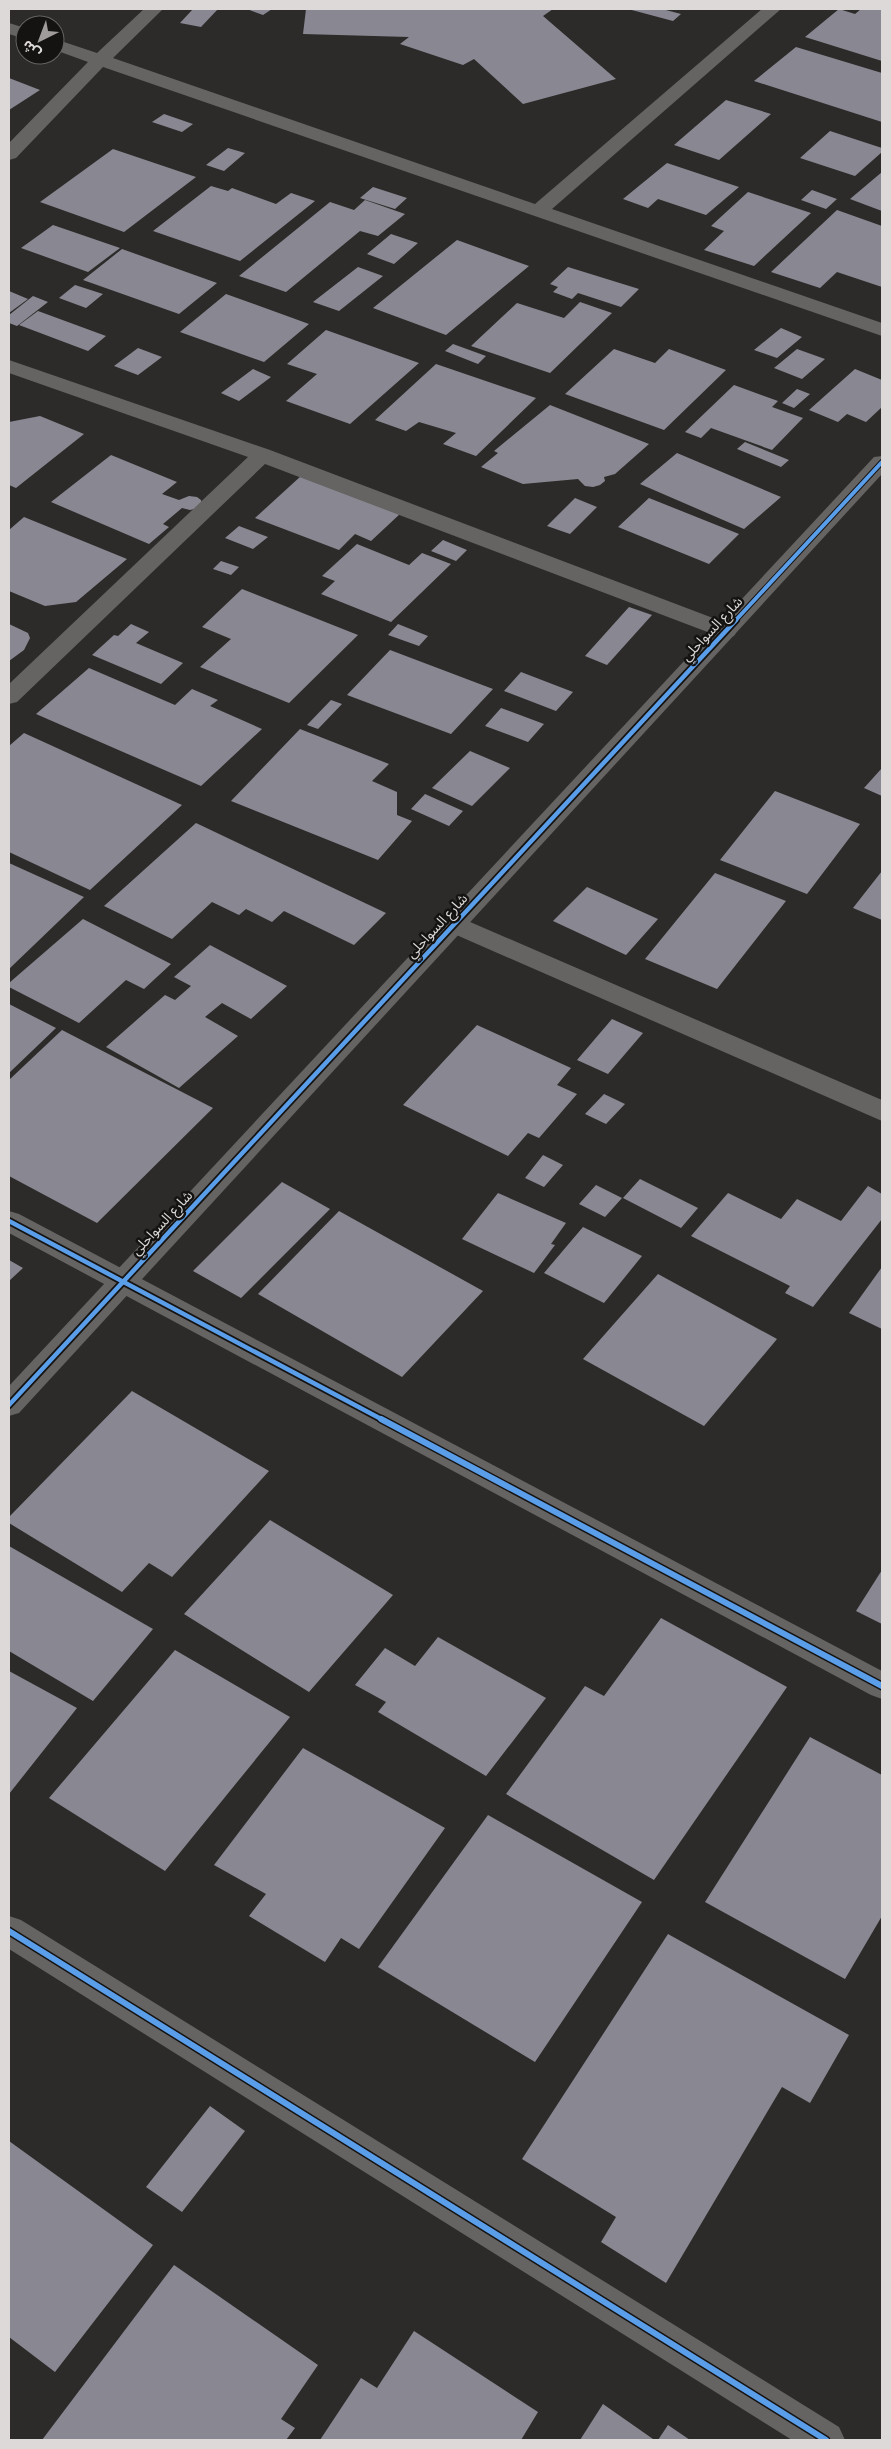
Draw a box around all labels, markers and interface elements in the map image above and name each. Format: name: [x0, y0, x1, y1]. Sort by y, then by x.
north arrow: [15, 15, 65, 65]
text: ش: [19, 37, 44, 62]
street label: شارع السواحلي: [678, 593, 748, 666]
street label: شارع السواحلي: [403, 890, 473, 963]
street label: شارع السواحلي: [128, 1187, 198, 1260]

